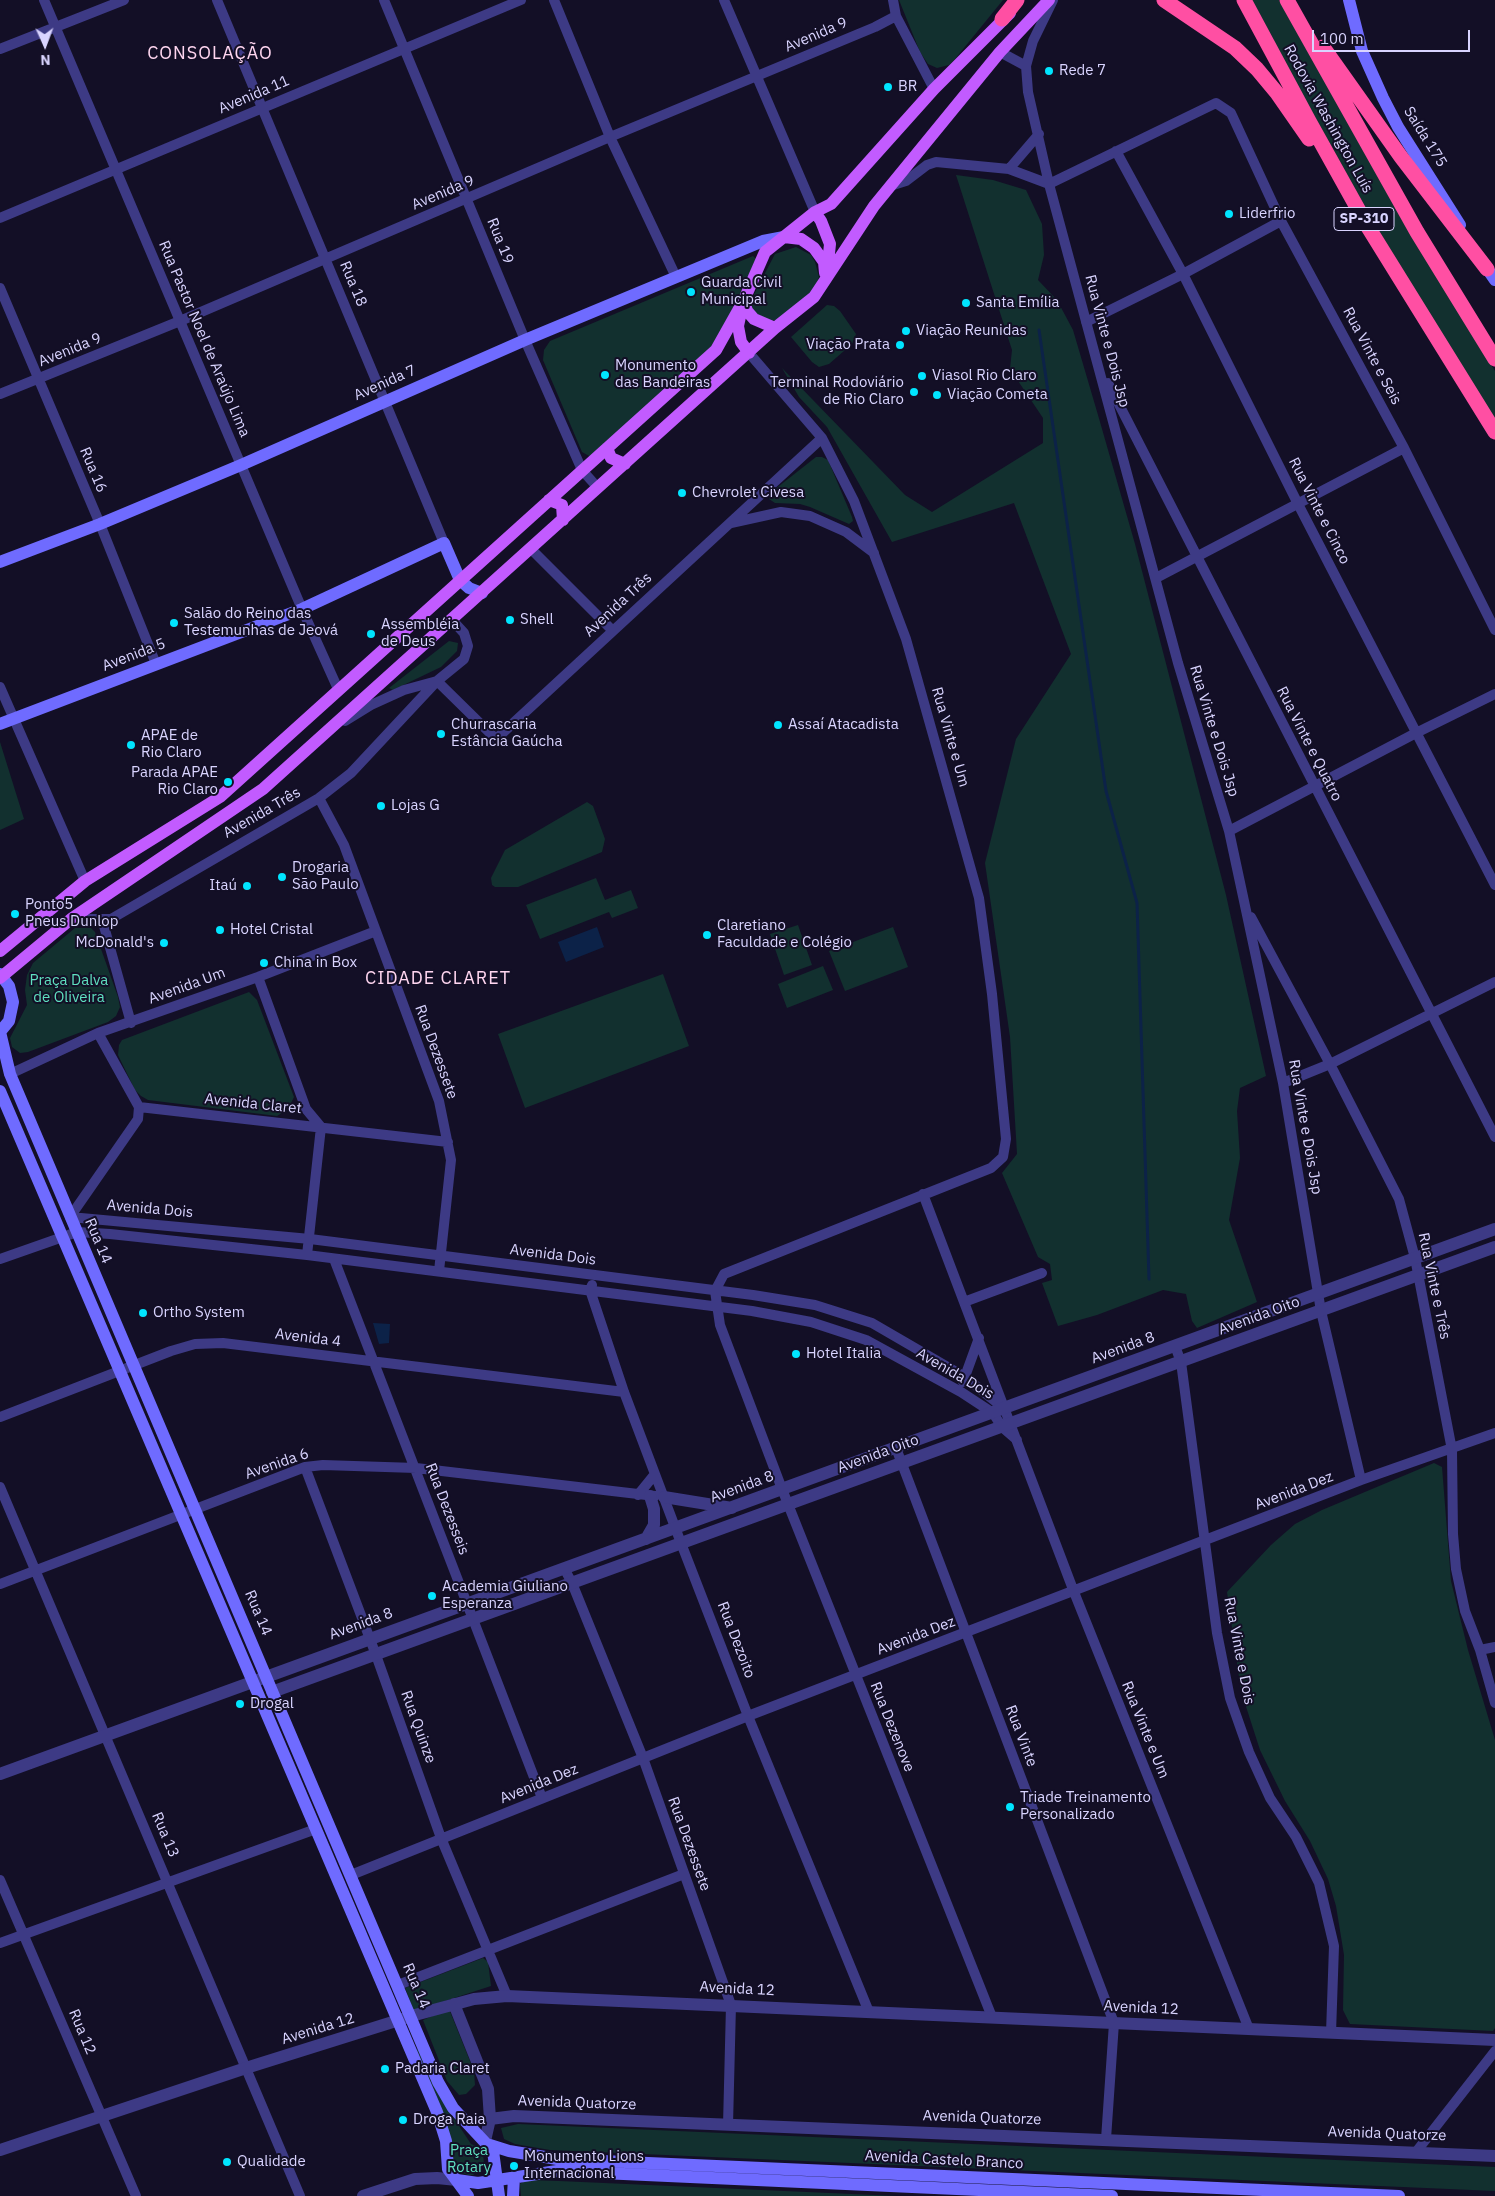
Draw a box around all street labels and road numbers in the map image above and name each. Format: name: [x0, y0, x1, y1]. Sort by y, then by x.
street label: Avenida 9: [782, 14, 850, 56]
street label: Rodovia Washington Luís: [1280, 41, 1376, 197]
street label: Avenida 11: [216, 72, 292, 118]
street label: Saída 175: [1399, 104, 1451, 170]
street label: Avenida 9: [409, 172, 477, 214]
road number: SP-310: [1334, 208, 1394, 230]
street label: Rua 19: [483, 216, 517, 266]
street label: Rua Pastor Noel de Araújo Lima: [154, 238, 254, 440]
street label: Rua 18: [335, 259, 371, 309]
street label: Rua Vinte e Dois Jsp: [1081, 273, 1133, 409]
street label: Rua Vinte e Seis: [1339, 304, 1405, 408]
street label: Avenida 9: [36, 329, 104, 371]
street label: Avenida 7: [351, 361, 419, 405]
street label: Rua 16: [75, 445, 111, 495]
street label: Rua Vinte e Cinco: [1284, 455, 1354, 567]
street label: Avenida Três: [580, 569, 656, 641]
street label: Avenida 5: [100, 635, 168, 675]
street label: Rua Vinte e Dois Jsp: [1185, 663, 1243, 799]
street label: Rua Vinte e Quatro: [1272, 684, 1346, 804]
street label: Rua Vinte e Um: [927, 685, 973, 789]
street label: Avenida Três: [220, 784, 304, 842]
street label: Avenida Um: [146, 964, 228, 1008]
street label: Rua Dezessete: [411, 1002, 461, 1102]
street label: Rua Vinte e Dois Jsp: [1284, 1058, 1326, 1196]
street label: Avenida Claret: [203, 1090, 303, 1118]
street label: Avenida Dois: [106, 1196, 194, 1222]
street label: Rua 14: [80, 1216, 116, 1266]
street label: Rua Vinte e Três: [1414, 1231, 1454, 1341]
street label: Avenida Dois: [509, 1241, 597, 1269]
street label: Avenida Oito: [1216, 1293, 1302, 1339]
street label: Avenida 4: [274, 1325, 342, 1351]
street label: Avenida 8: [1089, 1328, 1157, 1368]
street label: Avenida Dois: [913, 1344, 997, 1404]
street label: Avenida Oito: [835, 1431, 921, 1477]
street label: Avenida 6: [243, 1445, 311, 1483]
street label: Rua Dezesseis: [421, 1461, 473, 1557]
street label: Avenida 8: [708, 1467, 776, 1507]
street label: Avenida Dez: [1252, 1468, 1336, 1514]
street label: Rua 14: [240, 1588, 276, 1638]
street label: Rua Vinte e Dois: [1220, 1596, 1258, 1706]
street label: Rua Dezoito: [713, 1599, 759, 1681]
street label: Avenida 8: [327, 1604, 395, 1644]
street label: Avenida Dez: [874, 1613, 958, 1659]
street label: Rua Dezenove: [866, 1679, 918, 1775]
street label: Rua Vinte e Um: [1117, 1679, 1173, 1781]
street label: Rua Quinze: [397, 1688, 439, 1766]
street label: Rua Vinte: [1001, 1703, 1041, 1769]
street label: Avenida Dez: [497, 1760, 581, 1808]
street label: Rua Dezessete: [664, 1794, 714, 1894]
street label: Rua 13: [147, 1810, 183, 1860]
street label: Rua 14: [398, 1961, 434, 2011]
street label: Avenida 12: [699, 1978, 775, 2000]
street label: Avenida 12: [1103, 1997, 1179, 2019]
street label: Rua 12: [64, 2007, 100, 2057]
street label: Avenida 12: [279, 2009, 357, 2049]
street label: Avenida Quatorze: [517, 2092, 637, 2114]
street label: Avenida Quatorze: [922, 2107, 1042, 2129]
street label: Avenida Quatorze: [1327, 2123, 1447, 2145]
street label: Avenida Castelo Branco: [864, 2147, 1024, 2173]

